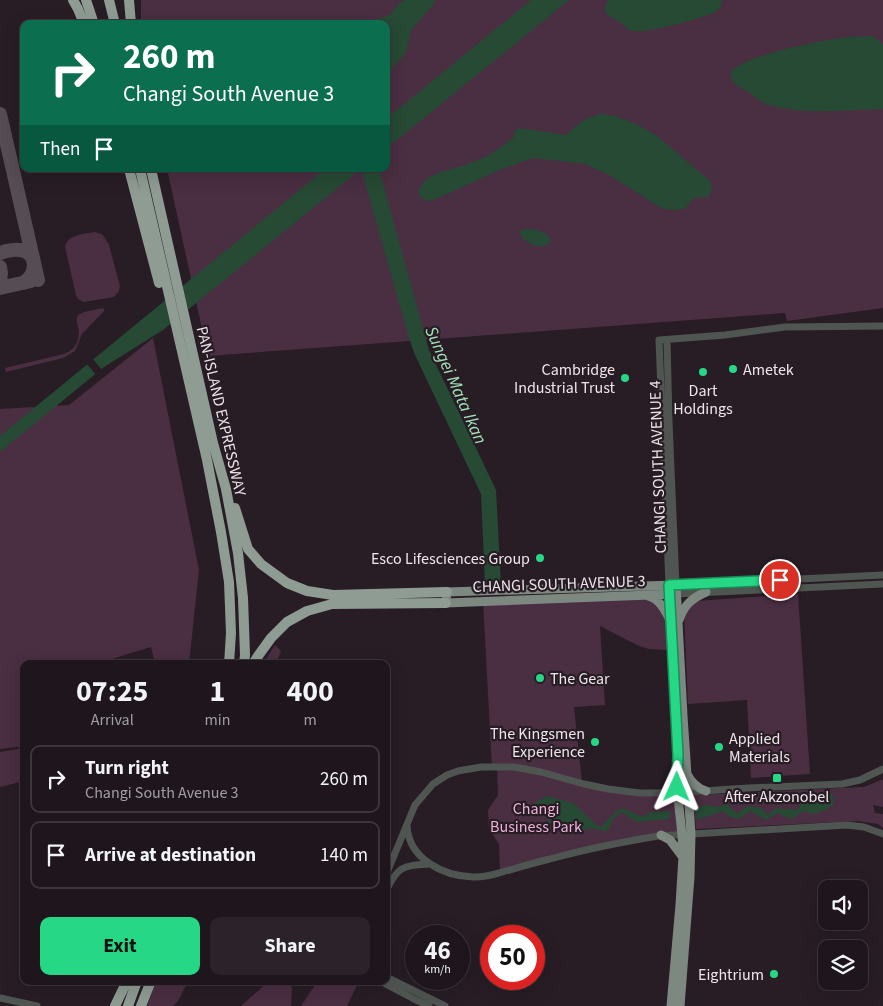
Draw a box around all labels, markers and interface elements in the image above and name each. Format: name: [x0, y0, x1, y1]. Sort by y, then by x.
text: 260 m: [123, 32, 215, 82]
icon: right: [40, 40, 105, 105]
text: Changi South Avenue 3: [123, 78, 334, 110]
icon: arrive: [90, 135, 118, 163]
text: Then: [40, 136, 80, 163]
water label: Sungei Mata Ikan: [418, 322, 493, 448]
street label: PAN-ISLAND EXPRESSWAY: [191, 324, 251, 499]
place label: Cambridge Industrial Trust: [514, 359, 616, 399]
place label: Ametek: [743, 359, 794, 381]
marker: Ametek: [727, 363, 739, 375]
marker: Dart Holdings: [697, 366, 709, 378]
marker: Cambridge Industrial Trust: [619, 372, 631, 384]
street label: CHANGI SOUTH AVENUE 4: [644, 380, 672, 554]
place label: Dart Holdings: [673, 380, 733, 420]
place label: Esco Lifesciences Group: [371, 548, 530, 570]
marker: Esco Lifesciences Group: [534, 552, 546, 564]
pin: [759, 559, 801, 601]
icon: arrive: [766, 566, 794, 594]
street label: CHANGI SOUTH AVENUE 3: [472, 570, 646, 598]
place label: The Gear: [550, 668, 610, 690]
text: 07:25: [76, 670, 148, 713]
text: 1: [209, 670, 225, 713]
text: 400: [286, 670, 334, 713]
marker: The Gear: [534, 672, 546, 684]
text: Arrival: [91, 709, 134, 731]
text: min: [204, 709, 230, 731]
text: m: [304, 709, 317, 731]
place label: The Kingsmen Experience: [490, 723, 585, 763]
place label: Applied Materials: [729, 728, 790, 768]
marker: The Kingsmen Experience: [589, 736, 601, 748]
marker: Applied Materials: [713, 741, 725, 753]
text: Turn right: [85, 755, 169, 782]
position arrow: [650, 760, 702, 812]
icon: right: [42, 765, 70, 793]
text: 260 m: [320, 766, 368, 793]
marker: After Akzonobel: [771, 772, 783, 784]
text: Changi South Avenue 3: [85, 782, 239, 804]
place label: After Akzonobel: [725, 786, 829, 808]
park label: Changi Business Park: [490, 798, 582, 838]
icon: arrive: [42, 841, 70, 869]
text: Arrive at destination: [85, 842, 256, 869]
text: 140 m: [320, 842, 368, 869]
map controls: [818, 880, 868, 990]
button: sound: [818, 880, 868, 930]
button: Exit: [40, 917, 200, 975]
button: Share: [210, 917, 370, 975]
speed limit sign: 50: [480, 925, 545, 990]
text: 46: [424, 933, 451, 969]
button: layers: [818, 940, 868, 990]
text: km/h: [424, 961, 451, 978]
place label: Eightrium: [698, 964, 764, 986]
marker: Eightrium: [768, 968, 780, 980]

